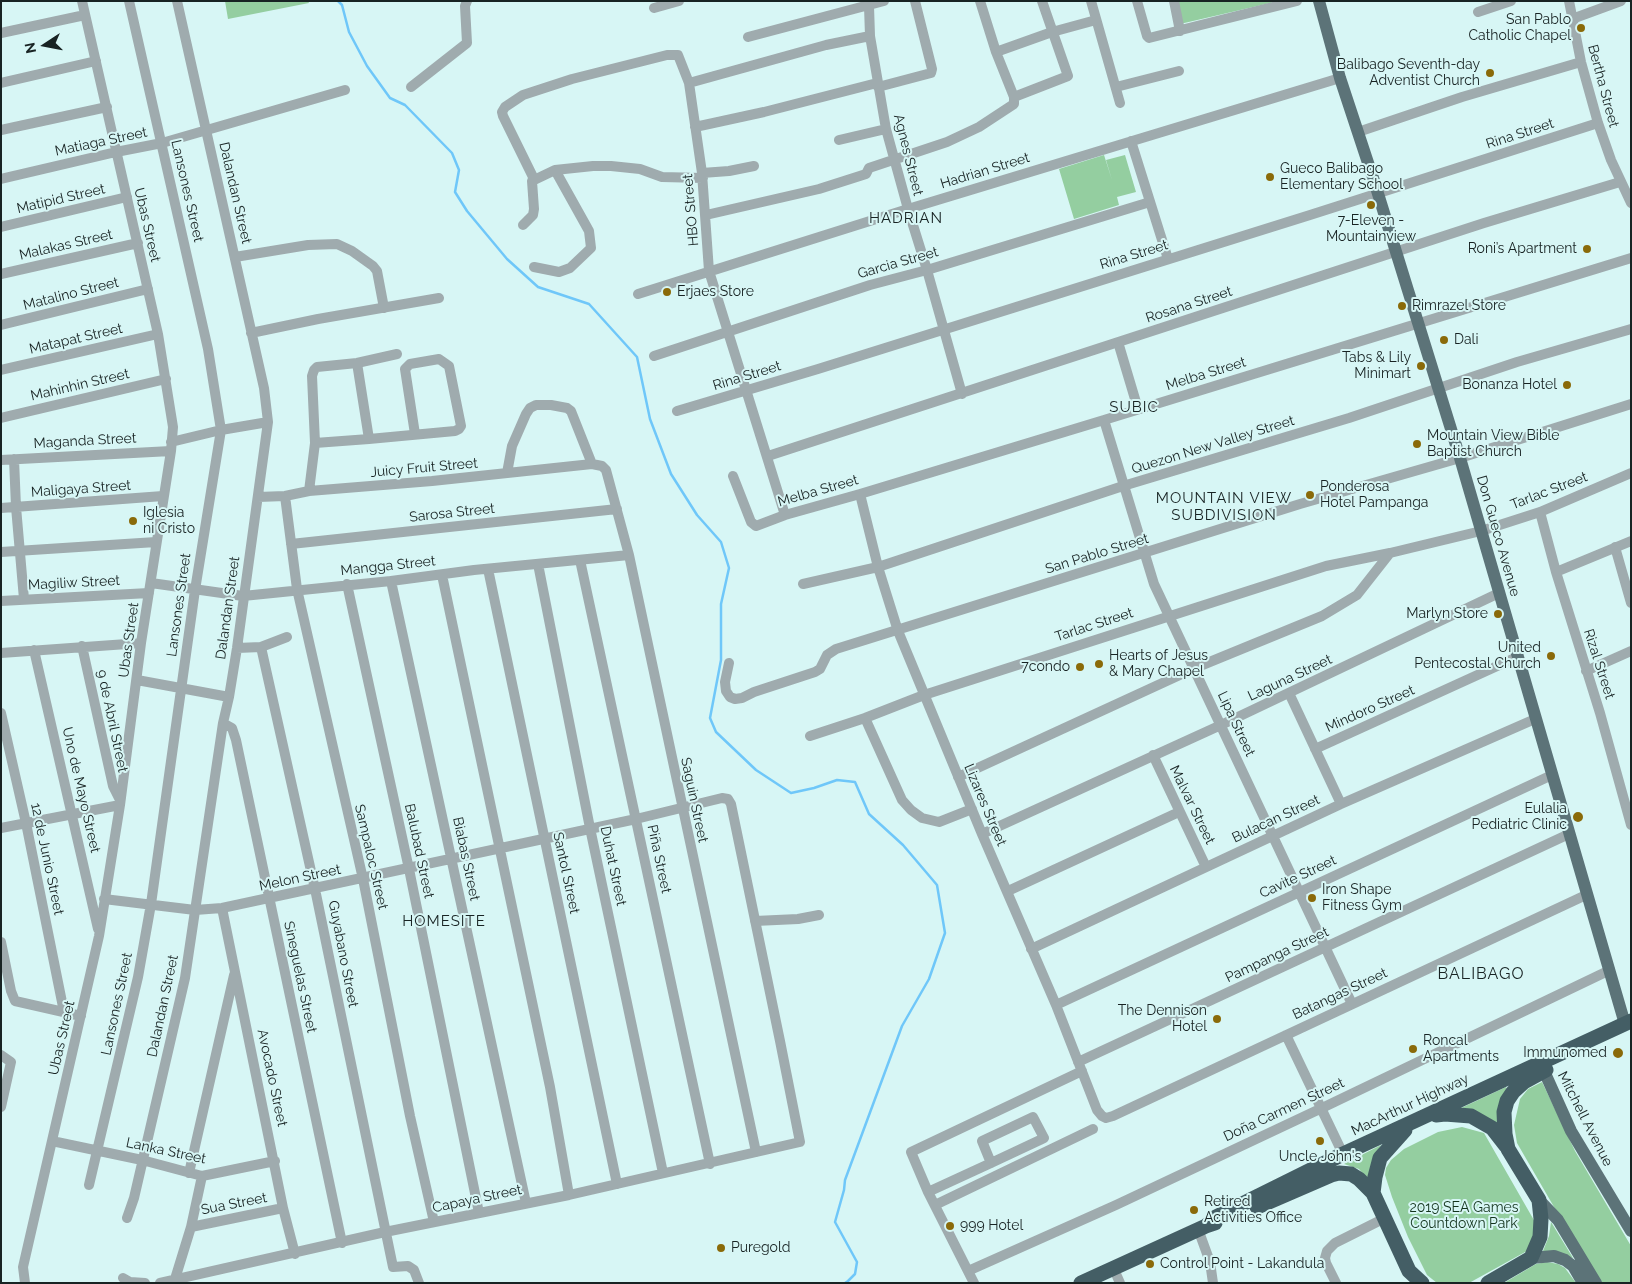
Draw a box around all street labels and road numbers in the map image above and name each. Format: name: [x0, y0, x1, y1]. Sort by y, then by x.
street label: Bertha Street: [1584, 43, 1622, 129]
street label: Agnes Street: [890, 112, 926, 198]
street label: Rina Street: [1484, 115, 1556, 153]
street label: Matiaga Street: [53, 124, 149, 160]
street label: Lansones Street: [167, 138, 207, 244]
street label: Dalandan Street: [215, 140, 255, 246]
street label: Hadrian Street: [938, 149, 1032, 193]
street label: HBO Street: [679, 173, 703, 247]
street label: Matipid Street: [15, 181, 107, 217]
street label: Ubas Street: [130, 186, 164, 264]
street label: Malakas Street: [18, 226, 114, 264]
street label: Rina Street: [1098, 237, 1170, 273]
street label: Garcia Street: [856, 243, 940, 283]
street label: Matalino Street: [22, 274, 120, 314]
street label: Rosana Street: [1144, 283, 1234, 327]
street label: Matapat Street: [28, 320, 124, 358]
street label: Melba Street: [1164, 354, 1248, 394]
street label: Rina Street: [711, 358, 783, 394]
street label: Mahinhin Street: [29, 365, 131, 405]
street label: Quezon New Valley Street: [1130, 412, 1296, 478]
street label: Maganda Street: [33, 430, 137, 452]
street label: Juicy Fruit Street: [370, 455, 478, 481]
street label: Tarlac Street: [1508, 469, 1590, 513]
street label: Melba Street: [776, 472, 860, 510]
street label: Don Gueco Avenue: [1473, 473, 1523, 599]
street label: Maligaya Street: [30, 477, 132, 501]
street label: Sarosa Street: [408, 500, 496, 526]
street label: San Pablo Street: [1043, 530, 1151, 578]
street label: Lansones Street: [163, 552, 195, 658]
street label: Mangga Street: [340, 553, 436, 579]
street label: Dalandan Street: [212, 555, 244, 661]
street label: Magiliw Street: [28, 572, 120, 594]
street label: Ubas Street: [115, 601, 143, 679]
street label: Tarlac Street: [1053, 604, 1135, 646]
street label: Rizal Street: [1580, 627, 1618, 701]
street label: Laguna Street: [1245, 651, 1335, 705]
street label: 9 de Abril Street: [93, 668, 131, 774]
street label: Mindoro Street: [1323, 682, 1417, 736]
street label: Lipa Street: [1214, 689, 1258, 759]
street label: Uno de Mayo Street: [58, 725, 104, 855]
street label: Saguin Street: [677, 756, 711, 844]
street label: Lizares Street: [960, 761, 1010, 849]
street label: Malvar Street: [1166, 763, 1218, 847]
street label: Bulacan Street: [1229, 791, 1323, 847]
street label: 12 de Junio Street: [27, 801, 67, 917]
street label: Balubad Street: [401, 802, 437, 900]
street label: Sampaloc Street: [351, 803, 391, 911]
street label: Biabas Street: [449, 815, 483, 903]
street label: Piña Street: [644, 823, 674, 895]
street label: Duhat Street: [596, 825, 630, 907]
street label: Santol Street: [549, 831, 583, 915]
street label: Cavite Street: [1257, 852, 1339, 902]
street label: Melon Street: [258, 861, 342, 895]
street label: Guyabano Street: [324, 899, 362, 1009]
street label: Sineguelas Street: [280, 920, 320, 1034]
street label: Pampanga Street: [1223, 924, 1331, 986]
street label: Lansones Street: [98, 951, 136, 1057]
street label: Dalandan Street: [144, 953, 182, 1059]
street label: Batangas Street: [1290, 965, 1390, 1023]
street label: Ubas Street: [45, 999, 79, 1077]
street label: Avocado Street: [253, 1028, 291, 1128]
street label: Mitchell Avenue: [1554, 1069, 1616, 1169]
street label: MacArthur Highway: [1349, 1070, 1471, 1140]
street label: Doña Carmen Street: [1221, 1075, 1347, 1145]
street label: Lanka Street: [124, 1134, 208, 1168]
street label: Capaya Street: [431, 1181, 523, 1217]
street label: Sua Street: [200, 1189, 268, 1219]

